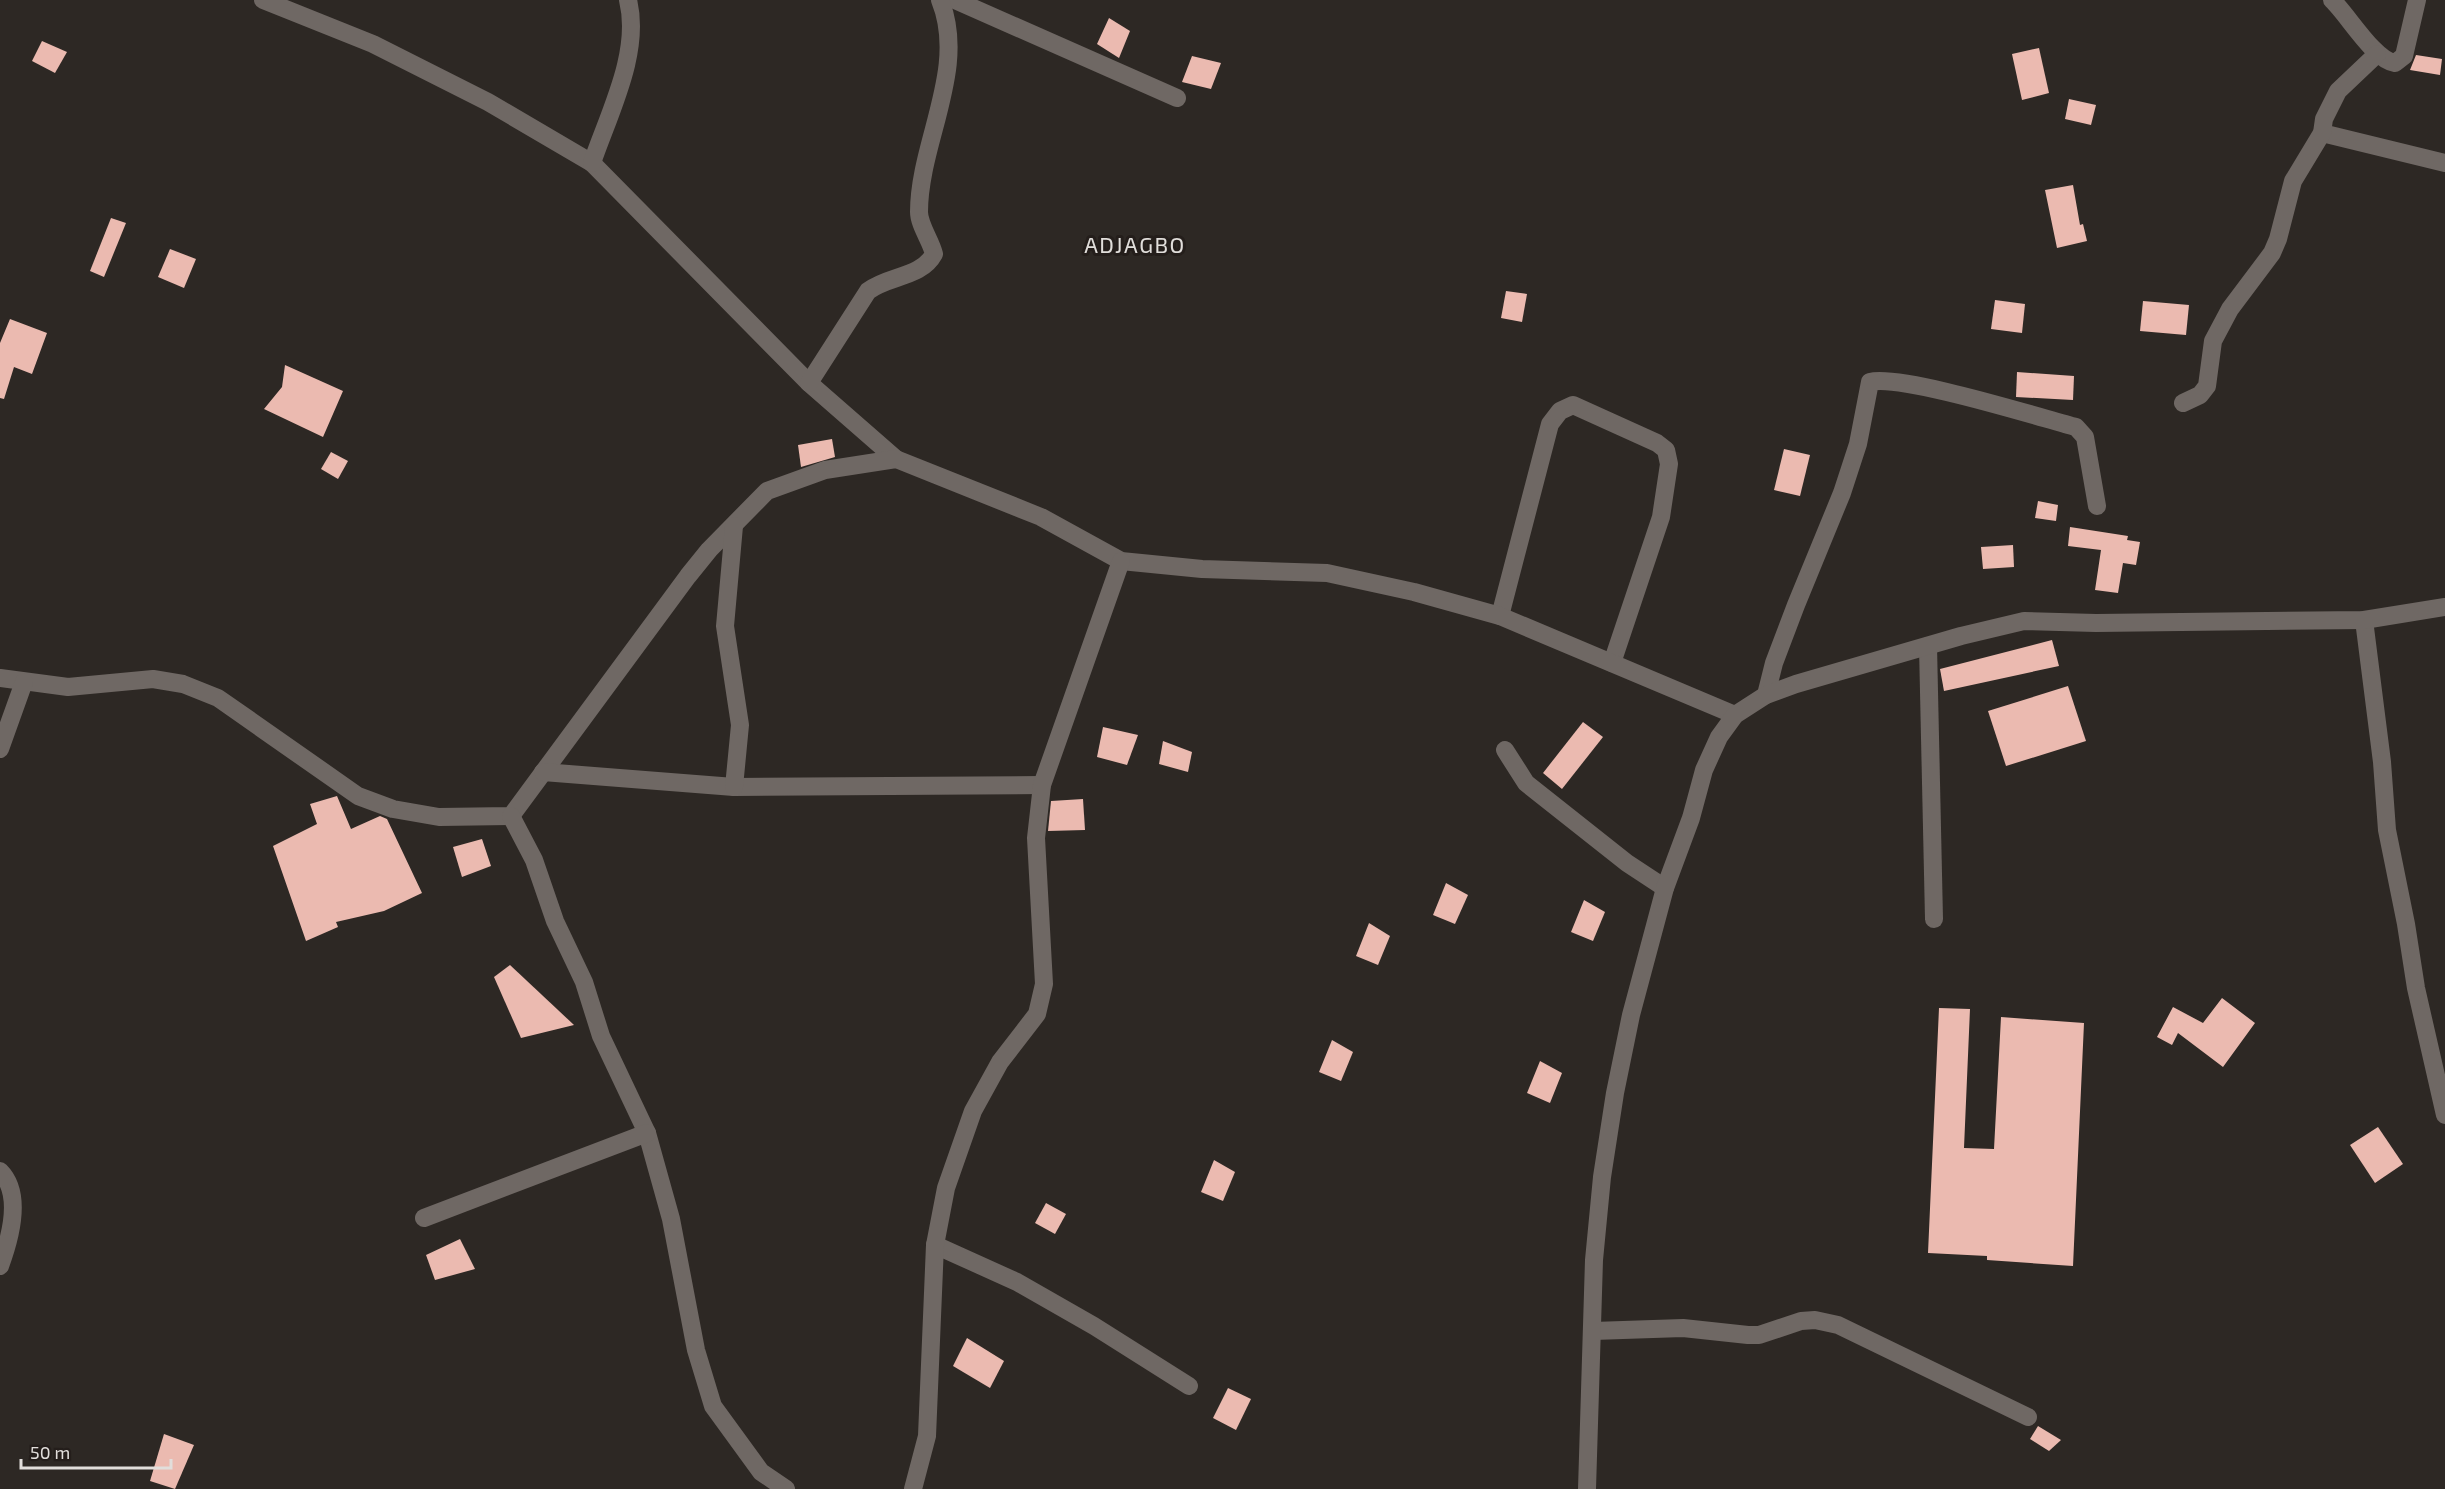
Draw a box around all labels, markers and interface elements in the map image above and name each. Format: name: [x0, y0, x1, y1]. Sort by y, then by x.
district label: ADJAGBO: [1084, 231, 1186, 257]
scale bar: [21, 1432, 171, 1470]
text: 50 m: [30, 1441, 70, 1463]

